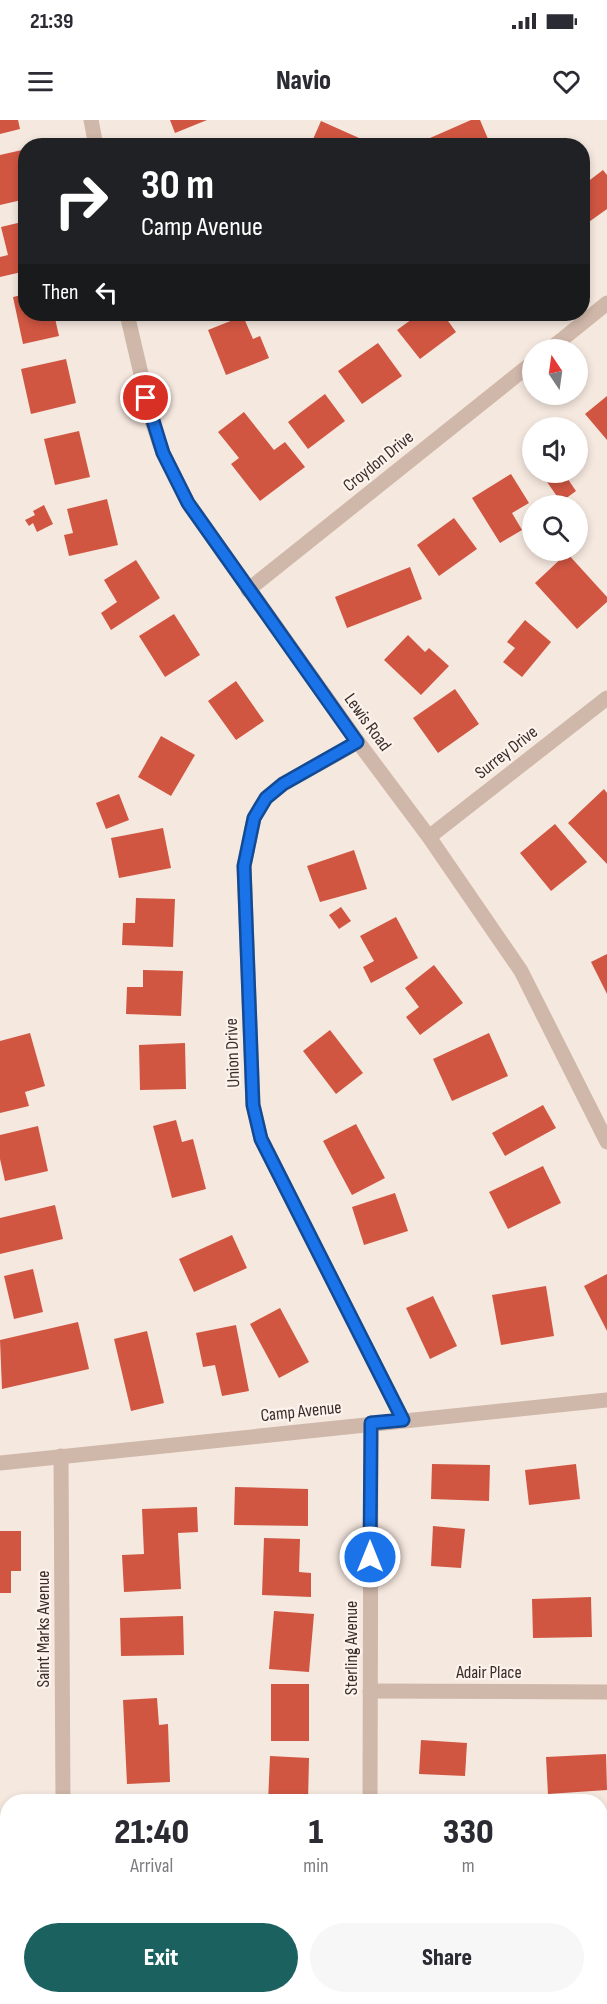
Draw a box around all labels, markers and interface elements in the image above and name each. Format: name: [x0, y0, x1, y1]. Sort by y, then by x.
text: 21:39: [30, 8, 73, 35]
icon: menu: [24, 65, 57, 98]
text: Navio: [276, 65, 331, 97]
icon: heart: [550, 65, 583, 98]
text: 30 m: [141, 160, 214, 211]
icon: right: [42, 162, 120, 240]
text: Camp Avenue: [141, 211, 263, 243]
icon: left: [90, 276, 123, 309]
text: Then: [42, 279, 78, 306]
north arrow: [522, 339, 588, 405]
map controls: [522, 339, 588, 561]
pin: [120, 372, 171, 423]
icon: arrive: [129, 381, 162, 414]
button: sound: [522, 417, 588, 483]
street label: Croydon Drive: [339, 427, 418, 496]
button: search: [522, 495, 588, 561]
street label: Lewis Road: [340, 689, 396, 755]
street label: Surrey Drive: [471, 721, 542, 783]
street label: Union Drive: [221, 1018, 244, 1088]
street label: Camp Avenue: [260, 1397, 343, 1426]
position arrow: [338, 1525, 402, 1589]
street label: Saint Marks Avenue: [33, 1571, 54, 1687]
street label: Sterling Avenue: [341, 1601, 362, 1695]
street label: Adair Place: [455, 1662, 522, 1683]
text: 21:40: [114, 1811, 189, 1854]
text: 1: [309, 1811, 323, 1854]
text: 330: [443, 1811, 494, 1854]
text: Arrival: [130, 1854, 173, 1878]
text: min: [303, 1854, 328, 1878]
text: m: [462, 1854, 475, 1878]
button: Exit: [24, 1923, 298, 1992]
button: Share: [310, 1923, 584, 1992]

